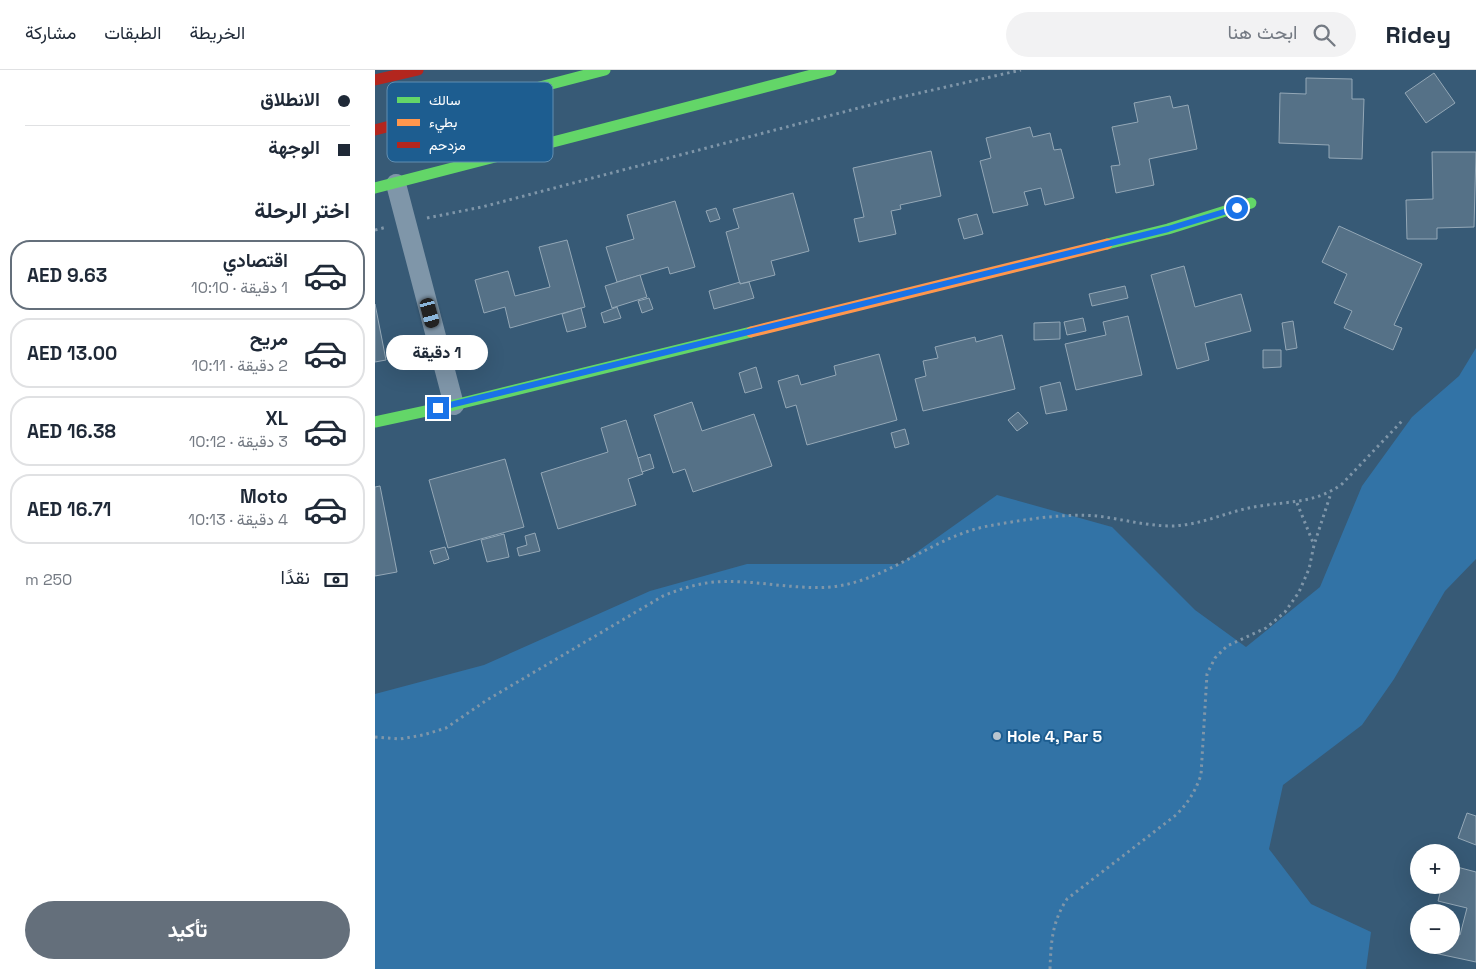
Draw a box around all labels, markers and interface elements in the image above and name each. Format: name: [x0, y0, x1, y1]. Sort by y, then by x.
search box: [1006, 12, 1356, 57]
text: Ridey: [1386, 19, 1451, 50]
text: ابحث هنا: [1227, 20, 1298, 45]
text: مشاركة: [25, 21, 76, 44]
text: الطبقات: [104, 21, 161, 44]
text: الخريطة: [189, 21, 245, 44]
icon: search: [1310, 21, 1338, 49]
legend: [387, 82, 553, 162]
text: الانطلاق: [260, 87, 320, 112]
text: سالك: [429, 91, 460, 109]
text: بطيء: [429, 113, 457, 134]
text: الوجهة: [268, 135, 320, 160]
text: مزدحم: [429, 136, 466, 154]
text: اختر الرحلة: [254, 196, 350, 224]
route start: [1226, 197, 1248, 219]
text: اقتصادي: [223, 248, 288, 273]
icon: car: [303, 253, 348, 298]
text: AED 9.63: [27, 263, 107, 288]
text: 1 دقيقة · 10:10: [191, 277, 288, 298]
car: [418, 297, 441, 329]
text: مريح: [250, 326, 288, 351]
icon: car: [303, 331, 348, 376]
callout: 1 دقيقة: [387, 336, 489, 370]
text: AED 13.00: [27, 341, 117, 366]
text: 1 دقيقة: [412, 342, 462, 363]
text: 2 دقيقة · 10:11: [192, 355, 288, 376]
route end: [427, 397, 449, 419]
text: XL: [265, 406, 288, 431]
icon: car: [303, 409, 348, 454]
text: AED 16.38: [27, 419, 116, 444]
text: 3 دقيقة · 10:12: [189, 431, 288, 452]
text: Moto: [240, 484, 288, 509]
icon: car: [303, 487, 348, 532]
text: AED 16.71: [27, 497, 111, 522]
text: 4 دقيقة · 10:13: [188, 509, 288, 530]
text: نقدًا: [281, 565, 310, 590]
icon: cash: [322, 566, 350, 594]
text: 250 m: [25, 569, 72, 590]
place label: Hole 4, Par 5: [1007, 726, 1102, 747]
marker: Hole 4, Par 5: [991, 730, 1003, 742]
map controls: [1410, 844, 1460, 954]
button: +: [1410, 844, 1460, 894]
button: تأكيد: [25, 901, 350, 959]
button: −: [1410, 904, 1460, 954]

